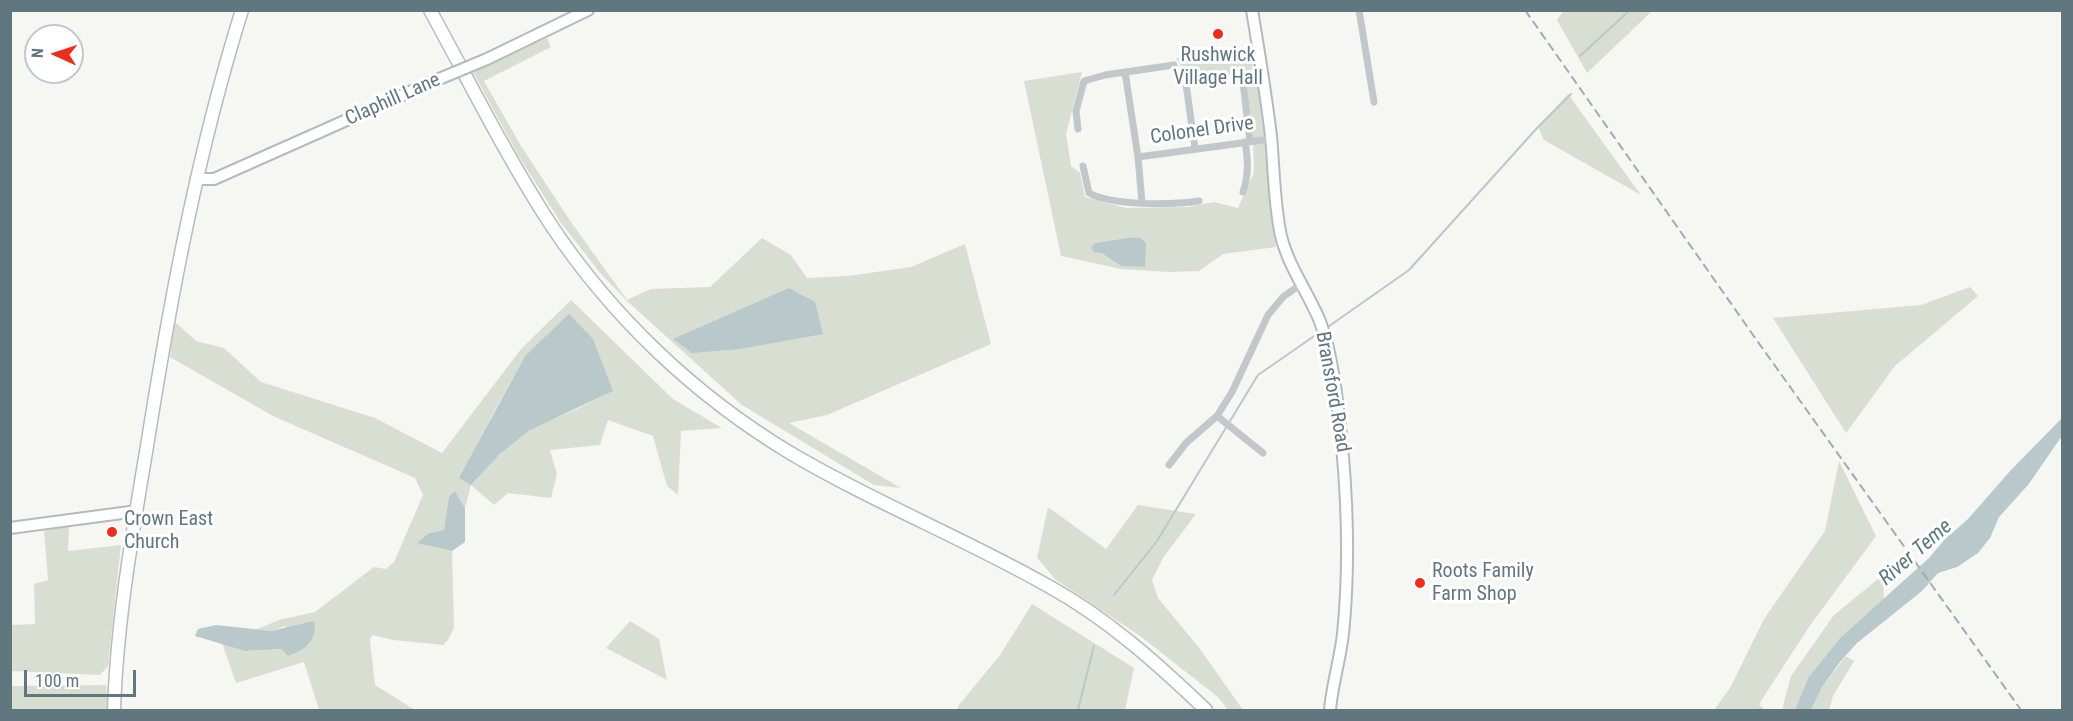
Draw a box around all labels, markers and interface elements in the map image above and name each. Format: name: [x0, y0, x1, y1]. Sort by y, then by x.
north arrow: [24, 24, 84, 84]
marker: Rushwick Village Hall: [1211, 27, 1225, 41]
place label: Rushwick Village Hall: [1173, 44, 1263, 91]
text: N: [28, 48, 47, 59]
street label: Claphill Lane: [342, 68, 444, 132]
street label: Colonel Drive: [1149, 112, 1255, 150]
street label: Bransford Road: [1310, 330, 1354, 454]
place label: Crown East Church: [124, 508, 213, 555]
water label: River Teme: [1874, 514, 1958, 592]
marker: Crown East Church: [105, 525, 119, 539]
place label: Roots Family Farm Shop: [1432, 560, 1534, 607]
marker: Roots Family Farm Shop: [1413, 576, 1427, 590]
scale bar: [27, 658, 140, 696]
text: 100 m: [35, 670, 79, 691]

